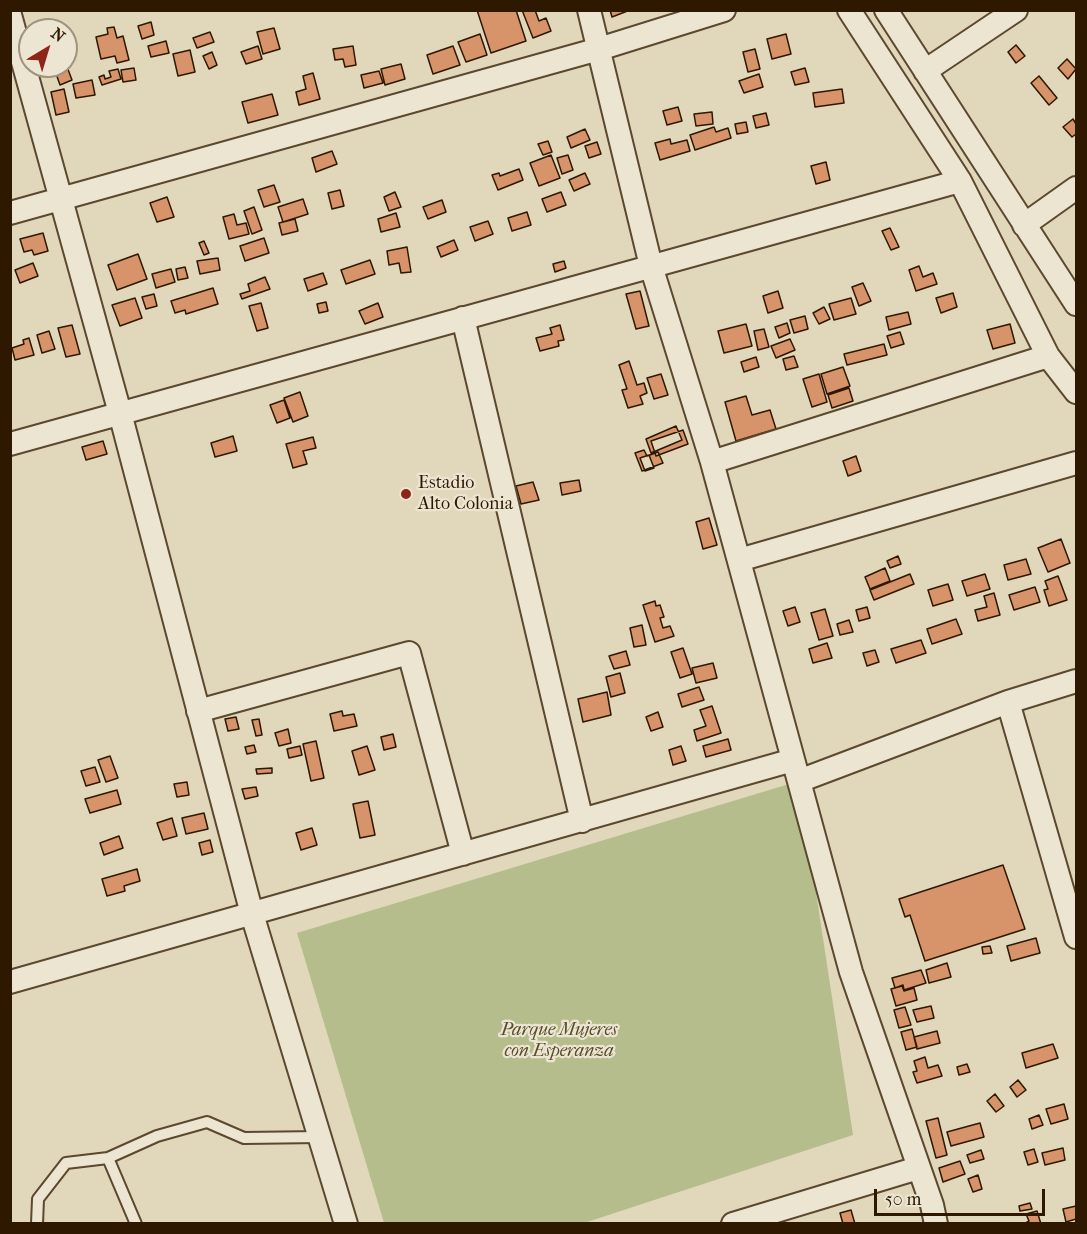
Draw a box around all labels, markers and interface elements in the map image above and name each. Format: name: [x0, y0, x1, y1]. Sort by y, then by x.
north arrow: [18, 18, 78, 78]
text: N: [48, 24, 69, 46]
place label: Estadio Alto Colonia: [418, 473, 513, 516]
marker: Estadio Alto Colonia: [399, 487, 413, 501]
park label: Parque Mujeres con Esperanza: [501, 1020, 617, 1062]
scale bar: [877, 1177, 1048, 1215]
text: 50 m: [885, 1189, 921, 1210]

